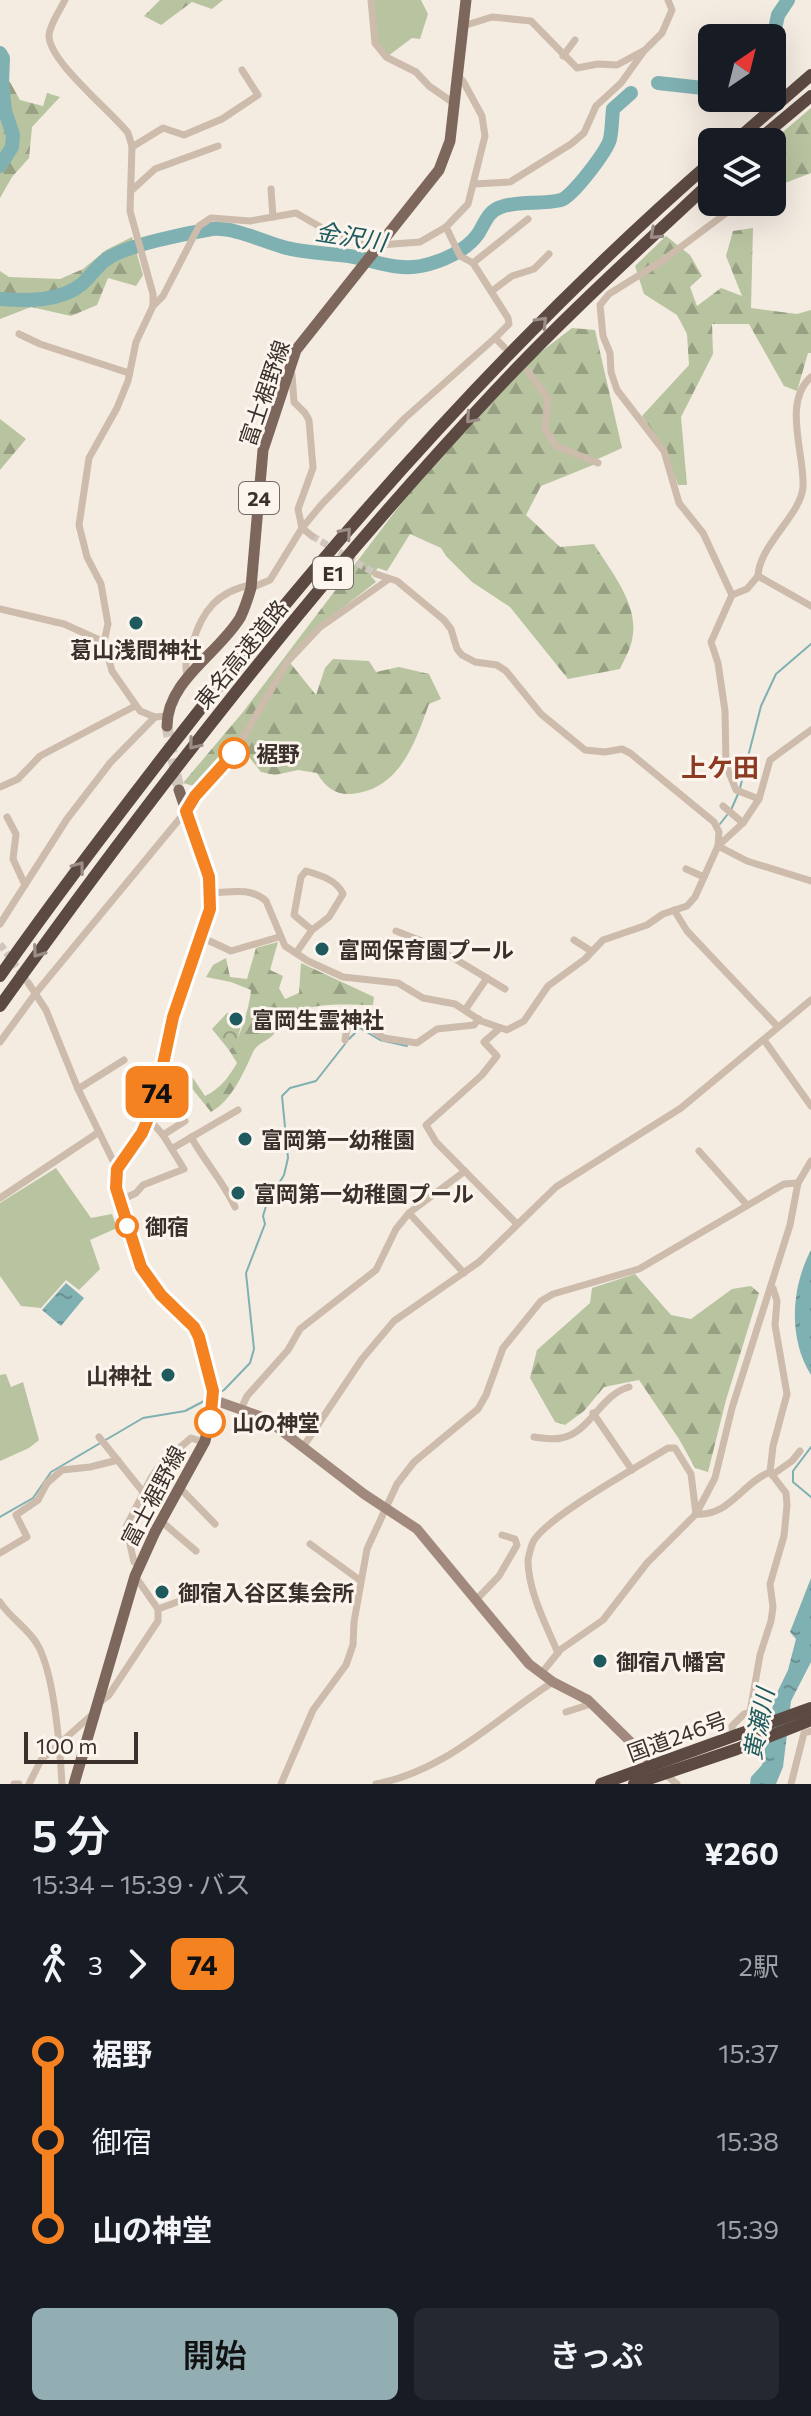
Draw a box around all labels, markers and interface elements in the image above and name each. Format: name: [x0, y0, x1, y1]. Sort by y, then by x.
north arrow: [698, 24, 786, 112]
map controls: [698, 24, 786, 216]
button: layers: [698, 128, 786, 216]
water label: 金沢川: [313, 216, 392, 256]
one-way arrow: [649, 225, 664, 239]
one-way arrow: [532, 317, 547, 331]
street label: 富士裾野線: [233, 337, 295, 449]
one-way arrow: [465, 409, 480, 423]
road number: 24: [239, 482, 279, 514]
one-way arrow: [336, 528, 351, 543]
road number: E1: [313, 557, 353, 589]
street label: 東名高速道路: [189, 594, 293, 714]
marker: 葛山浅間神社: [127, 614, 145, 632]
place label: 葛山浅間神社: [70, 636, 202, 663]
one-way arrow: [189, 735, 204, 749]
marker: 裾野: [219, 738, 249, 768]
place label: 裾野: [256, 740, 300, 767]
district label: 上ケ田: [681, 751, 759, 782]
one-way arrow: [69, 862, 83, 876]
place label: 富岡保育園プール: [338, 936, 514, 963]
marker: 富岡保育園プール: [313, 940, 331, 958]
one-way arrow: [33, 944, 48, 958]
place label: 富岡生霊神社: [252, 1006, 384, 1033]
marker: 富岡生霊神社: [227, 1010, 245, 1028]
line badge: 74: [121, 1066, 193, 1118]
text: 74: [142, 1075, 172, 1109]
place label: 富岡第一幼稚園: [261, 1126, 415, 1153]
marker: 富岡第一幼稚園: [236, 1130, 254, 1148]
place label: 富岡第一幼稚園プール: [254, 1180, 474, 1207]
marker: 富岡第一幼稚園プール: [229, 1184, 247, 1202]
place label: 御宿: [145, 1213, 189, 1240]
marker: 御宿: [116, 1215, 138, 1237]
place label: 山神社: [86, 1362, 152, 1389]
marker: 山神社: [159, 1366, 177, 1384]
marker: 山の神堂: [195, 1407, 225, 1437]
place label: 山の神堂: [232, 1409, 320, 1436]
street label: 富士裾野線: [115, 1441, 191, 1551]
place label: 御宿入谷区集会所: [178, 1579, 354, 1606]
marker: 御宿入谷区集会所: [153, 1583, 171, 1601]
place label: 御宿八幡宮: [616, 1648, 726, 1675]
marker: 御宿八幡宮: [591, 1652, 609, 1670]
water label: 黄瀬川: [737, 1683, 780, 1762]
street label: 国道246号: [623, 1705, 731, 1767]
scale bar: [24, 1728, 138, 1764]
text: 100 m: [36, 1732, 98, 1759]
text: 5 分: [32, 1807, 110, 1861]
text: ¥260: [704, 1834, 779, 1871]
text: 15:34 – 15:39 · バス: [32, 1868, 251, 1899]
icon: walk: [32, 1942, 76, 1986]
icon: forward: [115, 1942, 159, 1986]
text: 74: [187, 1947, 218, 1981]
text: 3: [88, 1949, 103, 1980]
text: 2駅: [739, 1950, 779, 1981]
text: 裾野: [92, 2034, 152, 2071]
text: 15:37: [718, 2037, 779, 2068]
text: 御宿: [92, 2122, 152, 2159]
text: 15:38: [716, 2125, 779, 2156]
text: 山の神堂: [92, 2210, 212, 2247]
text: 15:39: [716, 2213, 779, 2244]
button: 開始: [32, 2308, 398, 2400]
button: きっぷ: [414, 2308, 779, 2400]

